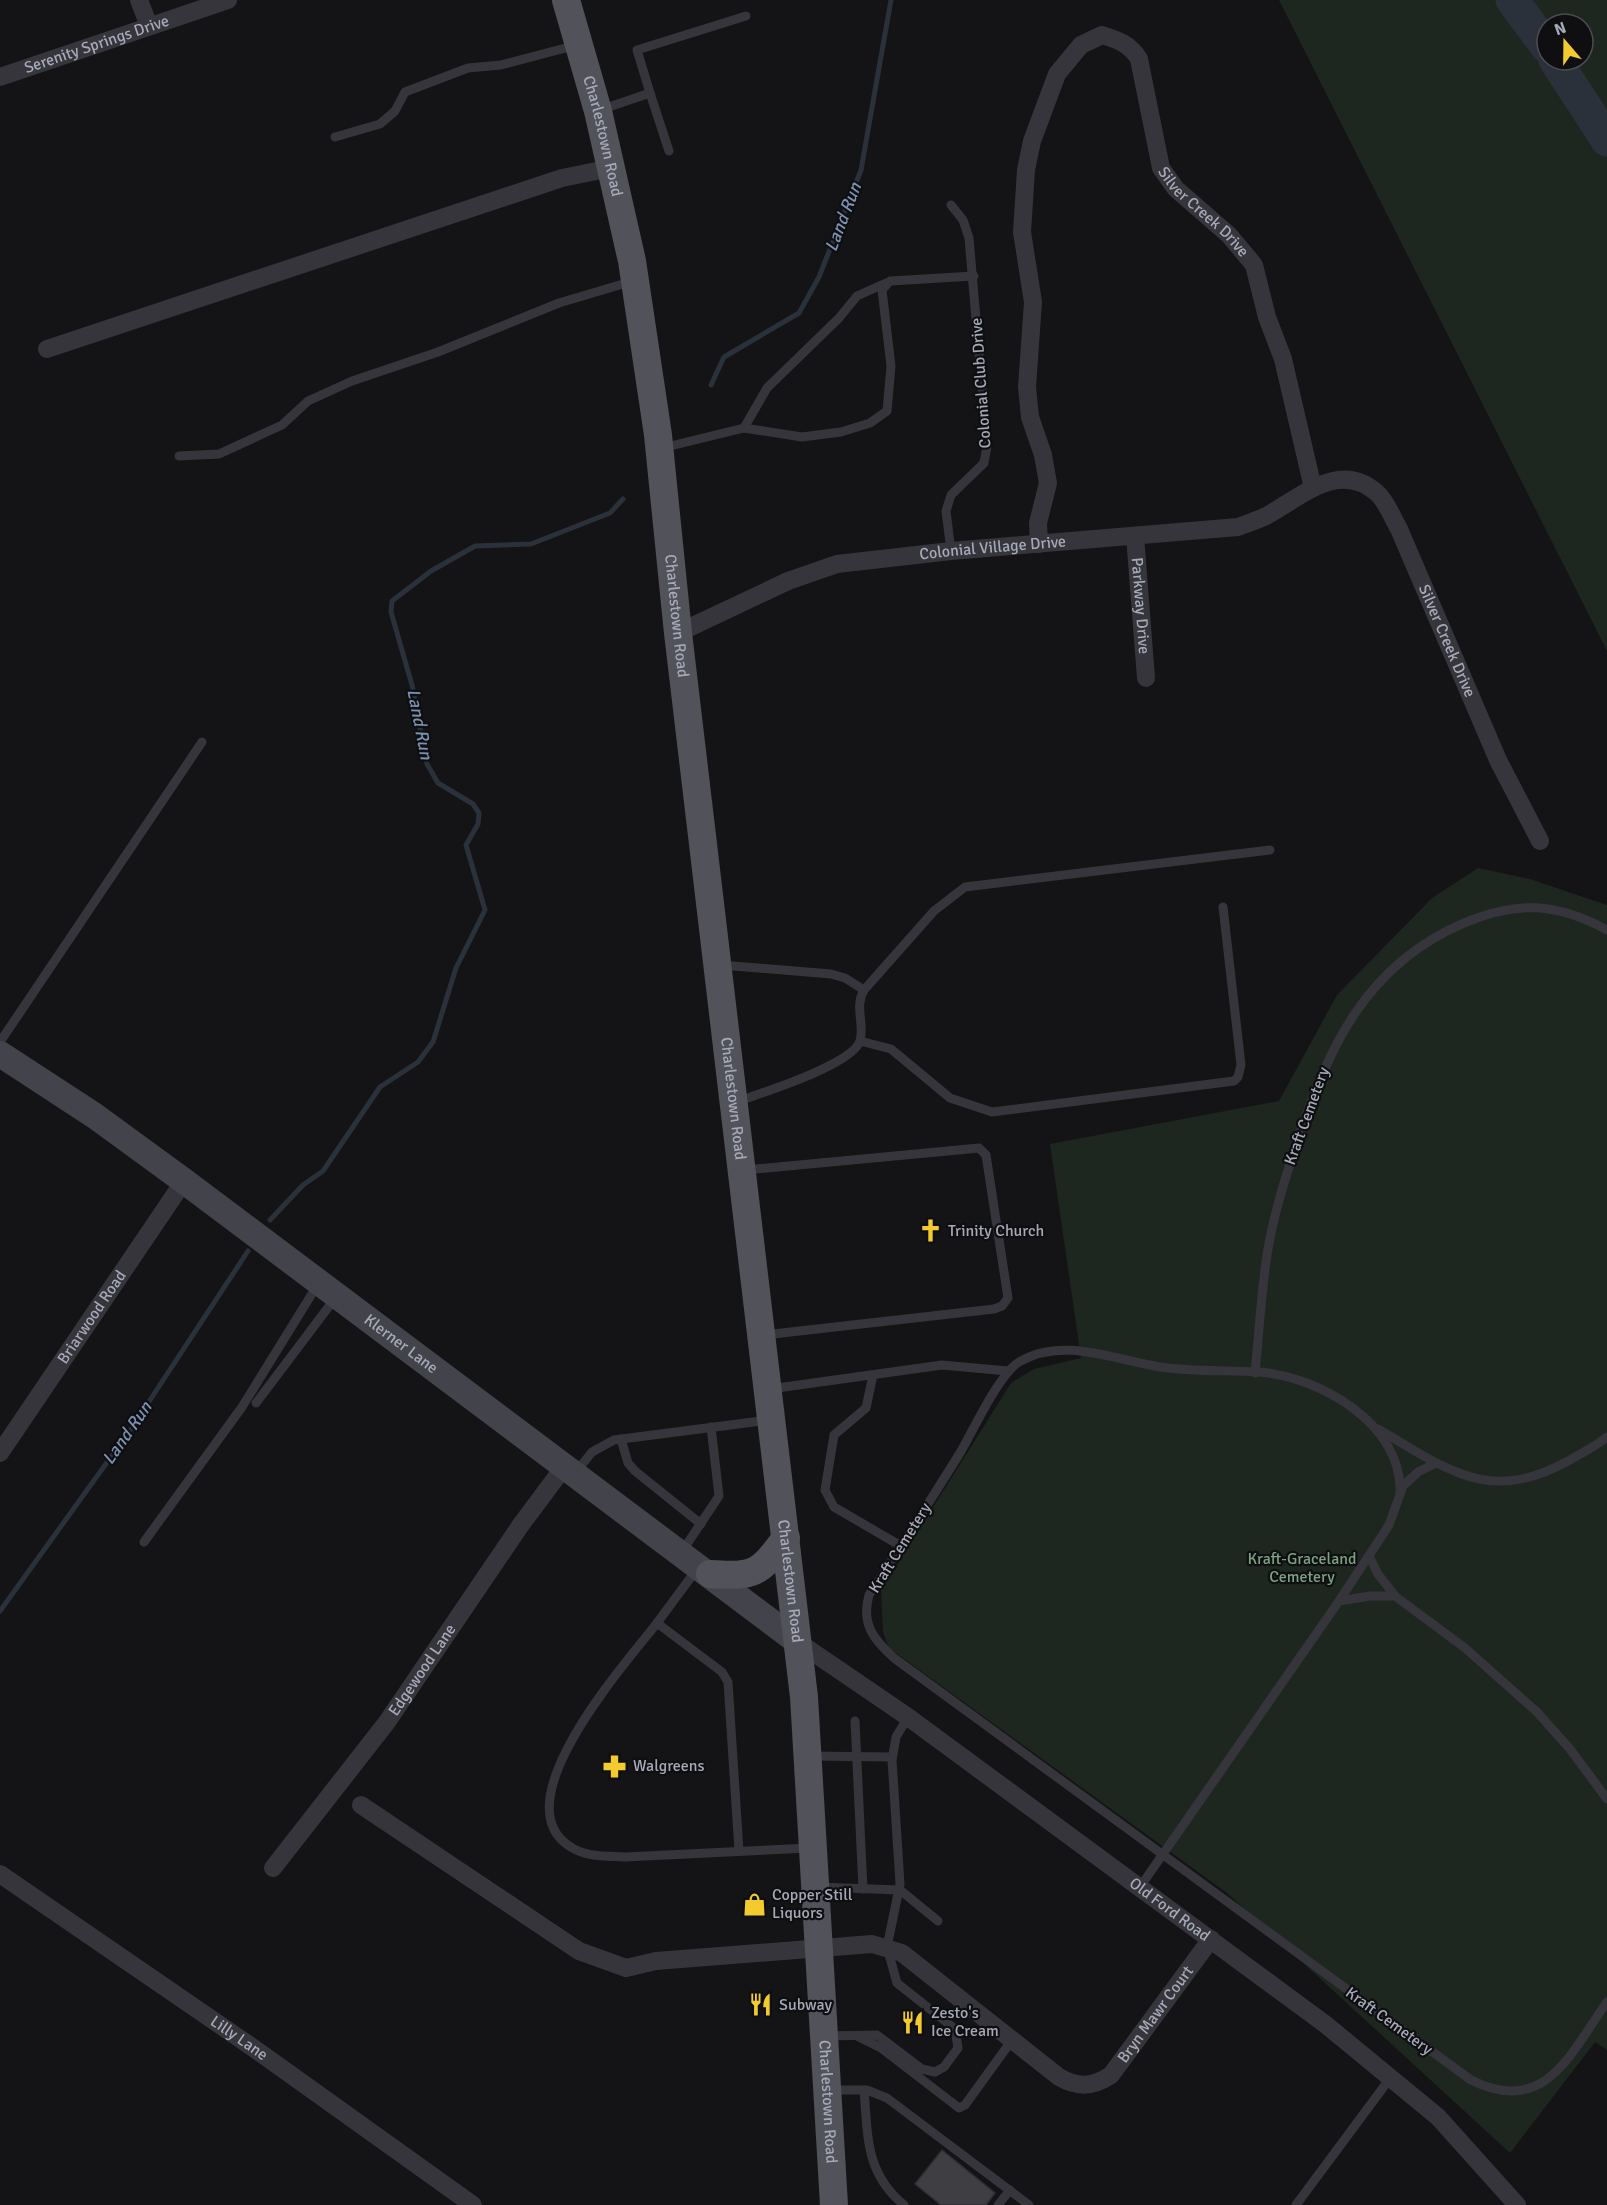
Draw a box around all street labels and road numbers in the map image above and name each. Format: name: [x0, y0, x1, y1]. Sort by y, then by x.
street label: Serenity Springs Drive: [22, 11, 172, 78]
street label: Charlestown Road: [578, 73, 627, 198]
street label: Silver Creek Drive: [1153, 163, 1253, 261]
street label: Colonial Club Drive: [966, 317, 996, 449]
street label: Colonial Village Drive: [918, 531, 1067, 565]
street label: Charlestown Road: [660, 553, 693, 678]
street label: Parkway Drive: [1127, 557, 1154, 655]
street label: Silver Creek Drive: [1414, 581, 1480, 700]
street label: Charlestown Road: [716, 1036, 750, 1161]
street label: Kraft Cemetery: [1280, 1064, 1334, 1168]
street label: Briarwood Road: [53, 1267, 131, 1368]
street label: Klerner Lane: [360, 1310, 442, 1378]
street label: Kraft Cemetery: [864, 1499, 936, 1597]
street label: Charlestown Road: [773, 1519, 807, 1644]
street label: Edgewood Lane: [384, 1620, 460, 1720]
street label: Old Ford Road: [1125, 1873, 1214, 1946]
street label: Bryn Mawr Court: [1113, 1961, 1198, 2067]
street label: Kraft Cemetery: [1341, 1983, 1437, 2060]
street label: Lilly Lane: [206, 2011, 272, 2065]
street label: Charlestown Road: [814, 2039, 842, 2164]

